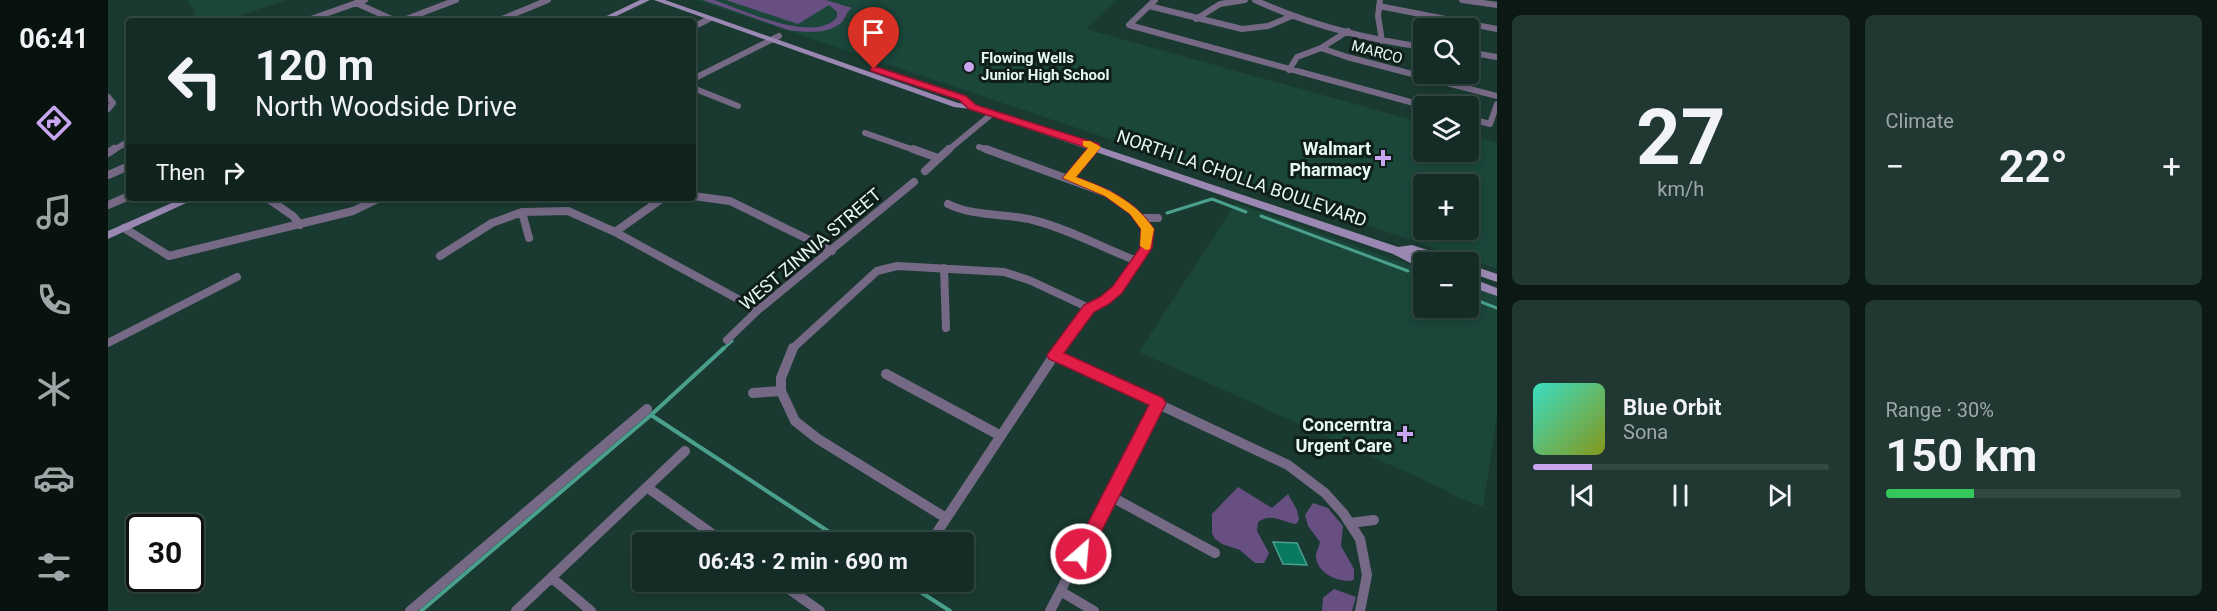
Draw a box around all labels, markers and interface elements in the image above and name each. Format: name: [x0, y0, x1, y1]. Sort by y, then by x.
pin: [848, 7, 899, 69]
icon: arrive: [857, 16, 890, 49]
map controls: [1413, 18, 1479, 318]
button: search: [1413, 18, 1479, 84]
text: 06:41: [19, 23, 89, 55]
street label: MARCO: [1349, 37, 1405, 67]
text: 120 m: [255, 41, 374, 90]
icon: left: [156, 42, 234, 120]
place label: Flowing Wells Junior High School: [981, 49, 1109, 84]
marker: Flowing Wells Junior High School: [962, 60, 976, 74]
text: North Woodside Drive: [255, 91, 517, 123]
text: 27: [1636, 92, 1726, 183]
button: layers: [1413, 96, 1479, 162]
icon: directions: [33, 102, 75, 144]
text: Climate: [1886, 109, 1954, 133]
street label: NORTH LA CHOLLA BOULEVARD: [1114, 125, 1370, 231]
place label: Walmart Pharmacy: [1289, 138, 1372, 180]
text: 22°: [1999, 140, 2068, 193]
text: −: [1886, 147, 1904, 186]
text: +: [2162, 147, 2181, 186]
marker: Walmart Pharmacy: [1376, 151, 1390, 165]
icon: right: [217, 156, 250, 189]
text: Then: [156, 160, 205, 185]
button: +: [1413, 174, 1479, 240]
text: km/h: [1657, 177, 1704, 201]
street label: WEST ZINNIA STREET: [735, 183, 885, 314]
icon: music: [33, 191, 75, 233]
button: −: [1413, 252, 1479, 318]
icon: phone: [33, 279, 75, 321]
icon: climate: [33, 368, 75, 410]
text: Blue Orbit: [1623, 395, 1721, 420]
text: Range · 30%: [1886, 398, 1994, 422]
place label: Concerntra Urgent Care: [1295, 414, 1392, 456]
text: Sona: [1623, 420, 1668, 444]
marker: Concerntra Urgent Care: [1396, 425, 1414, 443]
text: 150 km: [1886, 429, 2037, 482]
icon: car: [33, 457, 75, 499]
icon: previous: [1566, 479, 1599, 512]
icon: pause: [1664, 479, 1697, 512]
icon: next: [1763, 479, 1796, 512]
speed limit sign: 30: [126, 514, 204, 592]
position arrow: [1049, 522, 1113, 586]
icon: filters: [33, 546, 75, 588]
text: 06:43 · 2 min · 690 m: [698, 549, 908, 574]

